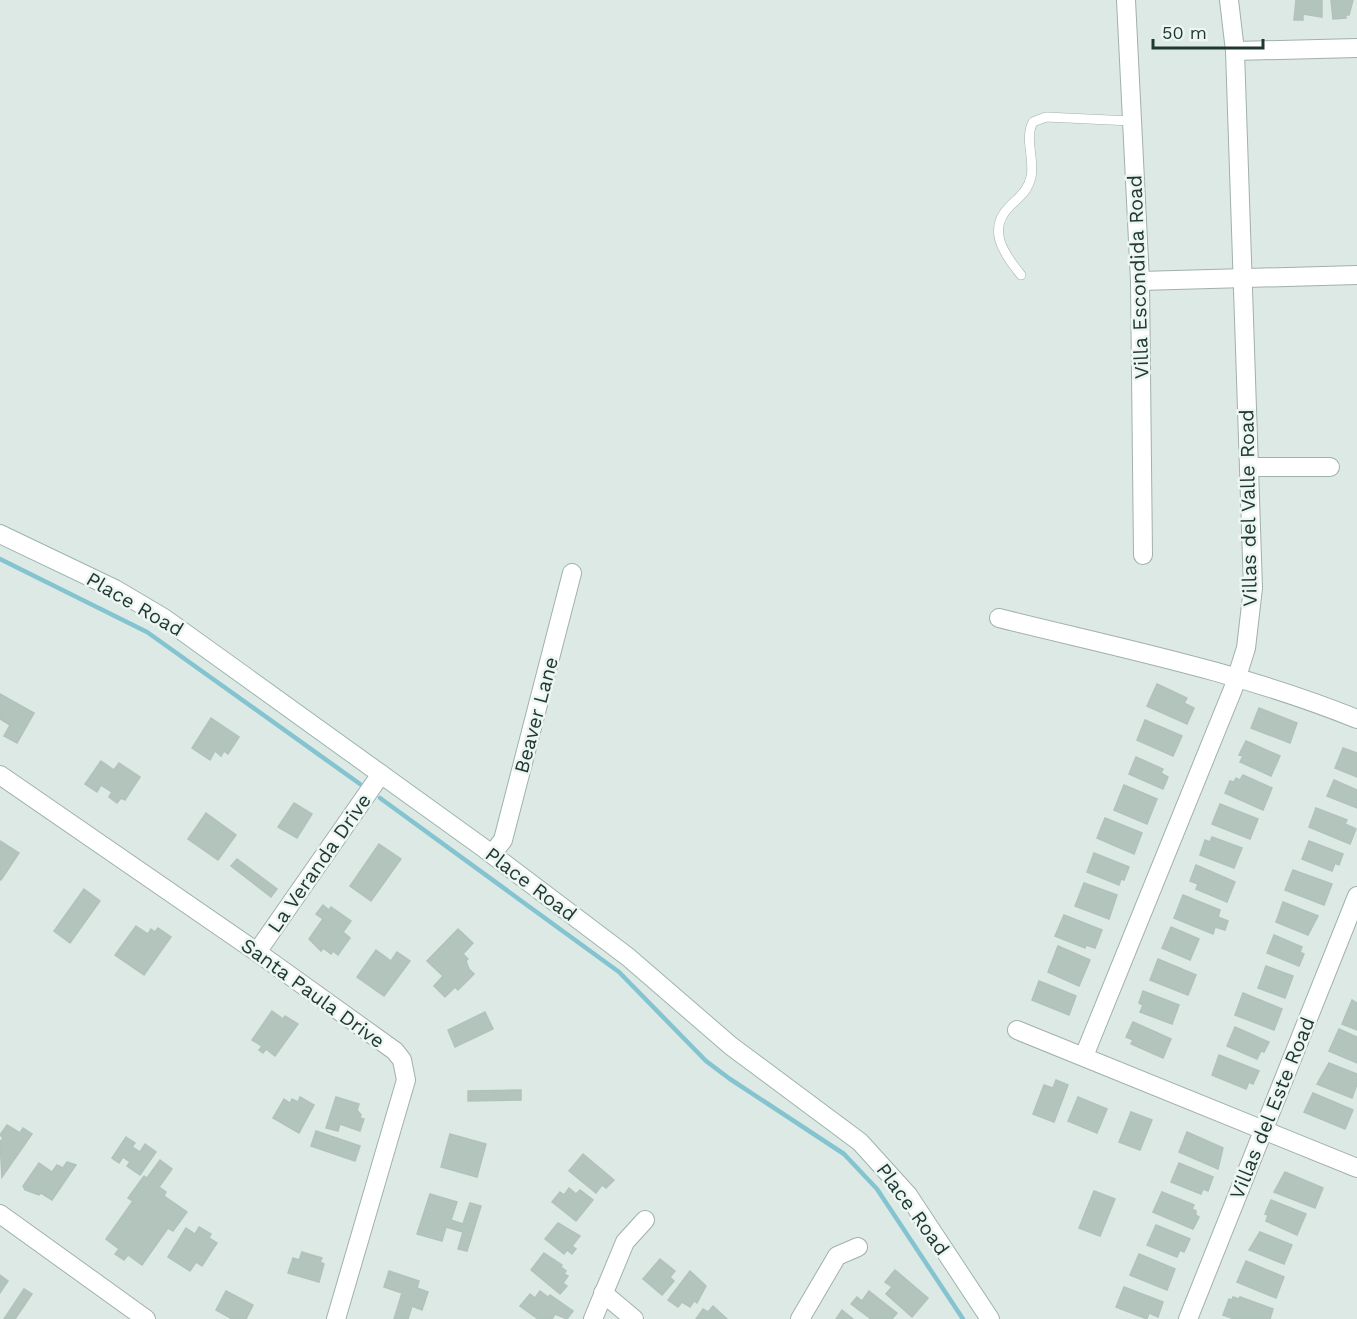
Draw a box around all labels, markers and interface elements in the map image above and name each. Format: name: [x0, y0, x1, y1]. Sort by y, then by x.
scale bar: [1153, 12, 1262, 50]
text: 50 m: [1162, 22, 1207, 43]
street label: Villa Escondida Road: [1122, 175, 1154, 379]
street label: Villas del Valle Road: [1234, 409, 1262, 607]
street label: Place Road: [82, 567, 188, 641]
street label: Beaver Lane: [509, 654, 563, 776]
street label: La Veranda Drive: [262, 789, 376, 937]
street label: Place Road: [481, 842, 581, 926]
street label: Santa Paula Drive: [237, 933, 389, 1053]
street label: Villas del Este Road: [1224, 1013, 1320, 1203]
street label: Place Road: [872, 1158, 954, 1260]

